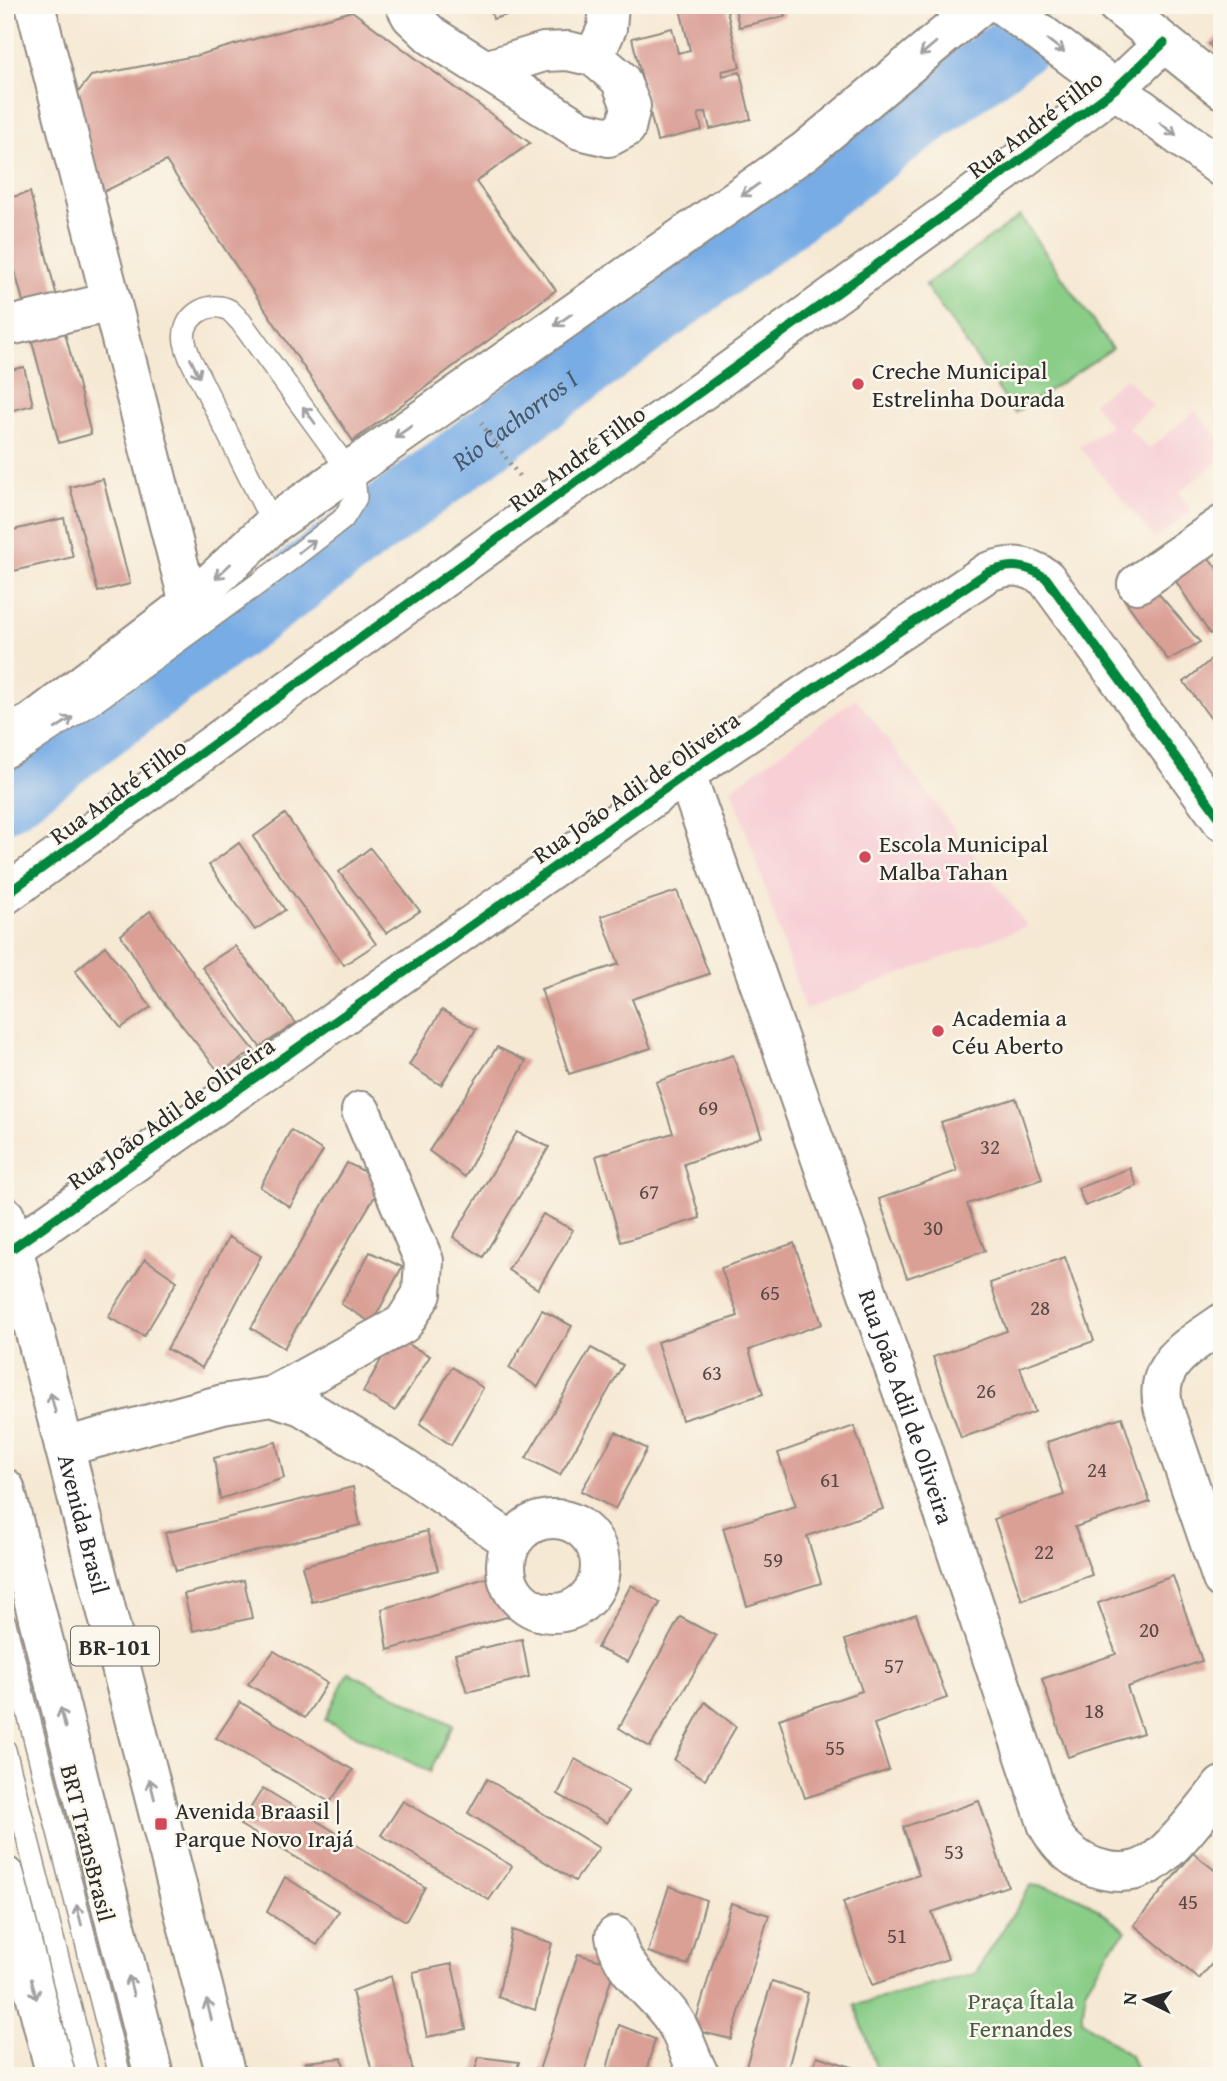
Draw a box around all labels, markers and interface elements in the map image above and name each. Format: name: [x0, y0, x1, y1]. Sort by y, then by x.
one-way arrow: [1047, 38, 1066, 53]
one-way arrow: [920, 41, 938, 57]
street label: Rua André Filho: [960, 61, 1110, 187]
one-way arrow: [1158, 122, 1177, 137]
one-way arrow: [741, 183, 760, 197]
one-way arrow: [554, 313, 573, 327]
place label: Creche Municipal Estrelinha Dourada: [872, 353, 1066, 416]
one-way arrow: [189, 357, 203, 378]
water label: Rio Cachorros I: [442, 359, 586, 480]
marker: Creche Municipal Estrelinha Dourada: [850, 376, 866, 392]
street label: Rua André Filho: [501, 396, 653, 520]
one-way arrow: [301, 407, 316, 425]
one-way arrow: [394, 425, 413, 439]
one-way arrow: [298, 539, 316, 554]
one-way arrow: [215, 562, 232, 579]
street label: Rua João Adil de Oliveira: [525, 702, 747, 872]
one-way arrow: [53, 716, 73, 730]
street label: Rua André Filho: [42, 729, 194, 853]
place label: Escola Municipal Malba Tahan: [879, 826, 1048, 889]
marker: Escola Municipal Malba Tahan: [857, 849, 873, 865]
place label: Academia a Céu Aberto: [952, 1000, 1068, 1063]
marker: Academia a Céu Aberto: [930, 1023, 946, 1039]
street label: Rua João Adil de Oliveira: [60, 1028, 282, 1198]
house number: 69: [698, 1092, 718, 1123]
house number: 32: [980, 1131, 1000, 1162]
house number: 67: [639, 1176, 659, 1207]
house number: 30: [923, 1212, 943, 1243]
house number: 65: [760, 1277, 780, 1308]
street label: Rua João Adil de Oliveira: [850, 1284, 964, 1529]
house number: 28: [1030, 1292, 1050, 1323]
house number: 63: [702, 1357, 722, 1388]
house number: 26: [976, 1375, 996, 1406]
one-way arrow: [46, 1392, 59, 1415]
street label: Avenida Brasil: [49, 1450, 119, 1598]
house number: 24: [1087, 1454, 1107, 1485]
house number: 61: [820, 1464, 840, 1495]
house number: 22: [1034, 1536, 1054, 1567]
house number: 59: [763, 1544, 783, 1575]
house number: 20: [1139, 1614, 1159, 1645]
road number: BR-101: [71, 1626, 159, 1666]
house number: 57: [884, 1650, 904, 1681]
house number: 18: [1084, 1695, 1104, 1726]
one-way arrow: [56, 1707, 69, 1730]
house number: 55: [825, 1732, 845, 1763]
street label: BRT TransBrasil: [52, 1761, 124, 1925]
one-way arrow: [145, 1778, 158, 1801]
place label: Avenida Braasil | Parque Novo Irajá: [175, 1793, 354, 1856]
marker: Avenida Braasil | Parque Novo Irajá: [153, 1816, 169, 1832]
house number: 53: [944, 1836, 964, 1867]
house number: 45: [1178, 1886, 1198, 1917]
one-way arrow: [72, 1904, 85, 1926]
house number: 51: [887, 1920, 907, 1951]
north arrow: [1112, 1966, 1182, 2036]
one-way arrow: [124, 1975, 137, 1998]
one-way arrow: [28, 1977, 41, 2000]
park label: Praça Ítala Fernandes: [968, 1983, 1075, 2046]
text: N: [1115, 1991, 1144, 2006]
one-way arrow: [202, 1999, 215, 2022]

